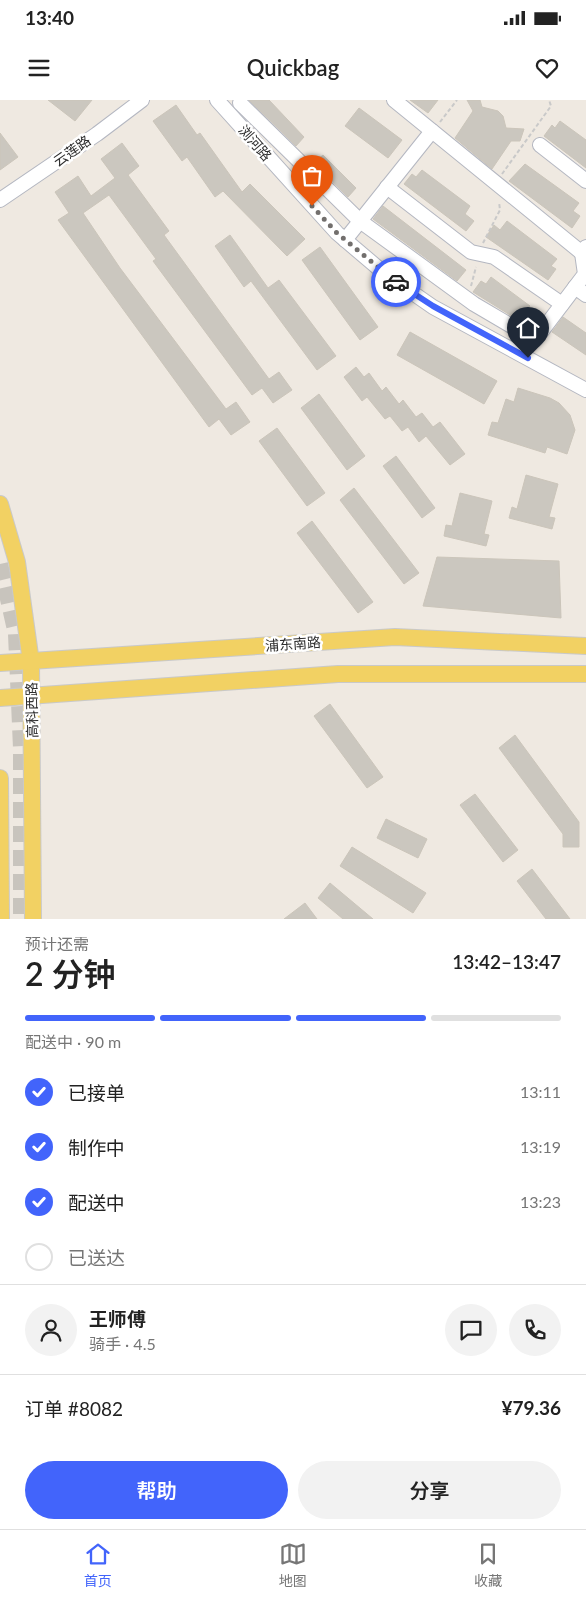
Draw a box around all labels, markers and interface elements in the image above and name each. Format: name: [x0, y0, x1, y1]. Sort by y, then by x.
text: 13:40: [25, 6, 74, 29]
icon: menu: [25, 54, 53, 82]
text: Quickbag: [247, 54, 339, 81]
icon: heart: [533, 54, 561, 82]
street label: 浏河路: [235, 121, 276, 164]
street label: 云莲路: [50, 132, 94, 170]
pin: [291, 155, 333, 206]
icon: bag: [298, 162, 326, 190]
courier: [371, 257, 421, 307]
icon: car: [382, 268, 410, 296]
pin: [507, 307, 549, 358]
icon: home: [514, 314, 542, 342]
street label: 浦东南路: [264, 633, 321, 654]
street label: 高科西路: [23, 682, 40, 738]
text: 预计还需: [25, 934, 89, 953]
text: 13:42–13:47: [452, 950, 561, 973]
text: 2 分钟: [25, 954, 116, 993]
text: 配送中 · 90 m: [25, 1032, 121, 1051]
icon: check: [25, 1078, 53, 1106]
text: 已接单: [68, 1081, 125, 1104]
text: 13:11: [520, 1082, 561, 1101]
icon: check: [25, 1133, 53, 1161]
text: 制作中: [68, 1136, 125, 1159]
text: 13:19: [520, 1137, 561, 1156]
icon: check: [25, 1188, 53, 1216]
text: 配送中: [68, 1191, 125, 1214]
text: 13:23: [520, 1192, 561, 1211]
text: 已送达: [68, 1246, 125, 1269]
button: person: [25, 1304, 77, 1356]
button: chat: [445, 1304, 497, 1356]
button: phone: [509, 1304, 561, 1356]
text: 王师傅: [89, 1307, 146, 1330]
text: 骑手 · 4.5: [89, 1334, 156, 1353]
text: ¥79.36: [501, 1396, 561, 1419]
text: 订单 #8082: [25, 1397, 123, 1420]
button: 帮助: [25, 1461, 288, 1519]
button: 分享: [298, 1461, 561, 1519]
tab: 首页: [84, 1540, 112, 1590]
tab: 地图: [279, 1540, 307, 1590]
tab: 收藏: [474, 1540, 502, 1590]

